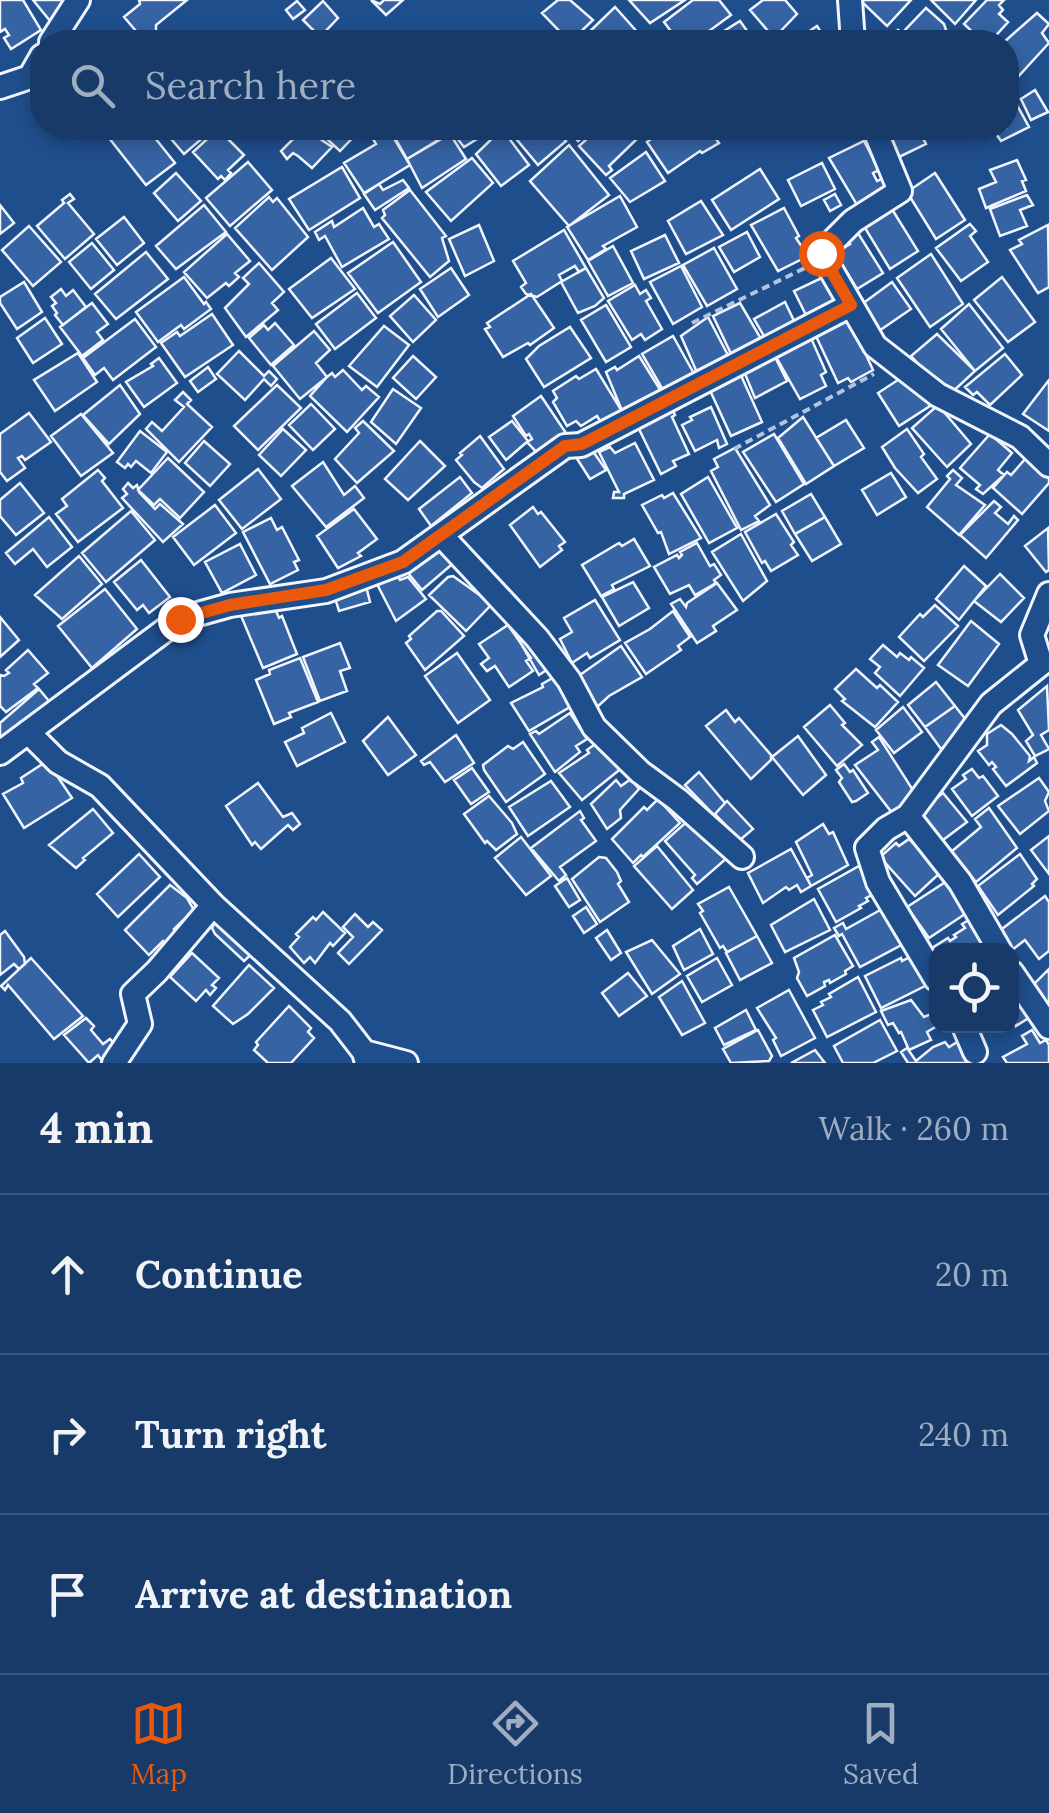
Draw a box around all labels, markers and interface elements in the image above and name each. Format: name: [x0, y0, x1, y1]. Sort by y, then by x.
search box: [30, 30, 1019, 140]
icon: search: [65, 58, 120, 113]
text: Search here: [145, 61, 356, 109]
route start: [799, 231, 845, 277]
route end: [158, 597, 204, 643]
map controls: [929, 943, 1019, 1033]
button: locate: [929, 943, 1019, 1033]
text: 4 min: [40, 1101, 153, 1155]
text: Walk · 260 m: [819, 1108, 1009, 1149]
icon: ahead: [40, 1247, 95, 1302]
text: Continue: [135, 1250, 303, 1298]
text: 20 m: [935, 1254, 1009, 1295]
icon: right: [40, 1407, 95, 1462]
text: Turn right: [135, 1410, 326, 1458]
text: 240 m: [918, 1414, 1009, 1455]
icon: arrive: [40, 1567, 95, 1622]
text: Arrive at destination: [135, 1570, 512, 1618]
tab: Map: [130, 1696, 187, 1792]
tab: Directions: [447, 1696, 583, 1792]
tab: Saved: [843, 1696, 919, 1792]

